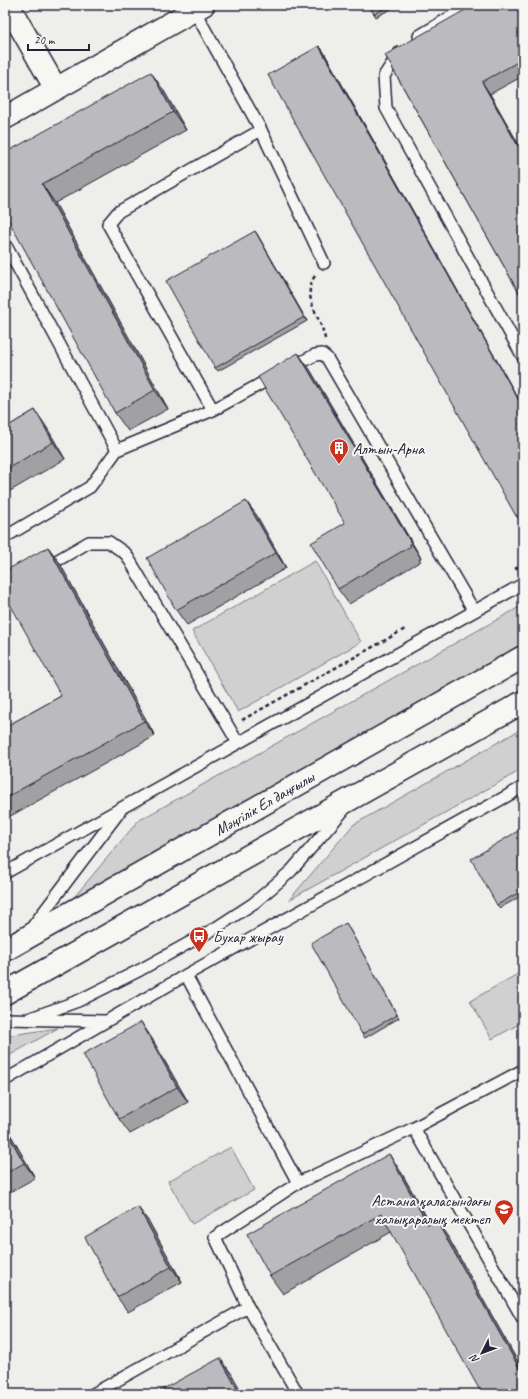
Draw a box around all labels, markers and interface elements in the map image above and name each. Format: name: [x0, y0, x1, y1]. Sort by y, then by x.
scale bar: [28, 26, 89, 52]
text: 20 m: [34, 32, 56, 48]
building icon: Алтын-Арна: [328, 437, 350, 465]
place label: Алтын-Арна: [353, 439, 425, 459]
street label: Мәңгілік Ел даңғылы: [211, 767, 319, 840]
bus stop icon: Бухар жырау: [188, 925, 210, 953]
place label: Бухар жырау: [213, 927, 284, 947]
place label: Астана қаласындағы халықаралық мектеп: [371, 1191, 492, 1229]
school or university icon: Астана қаласындағы халықаралық мектеп: [493, 1198, 515, 1226]
north arrow: [462, 1333, 502, 1373]
text: N: [466, 1351, 482, 1367]

